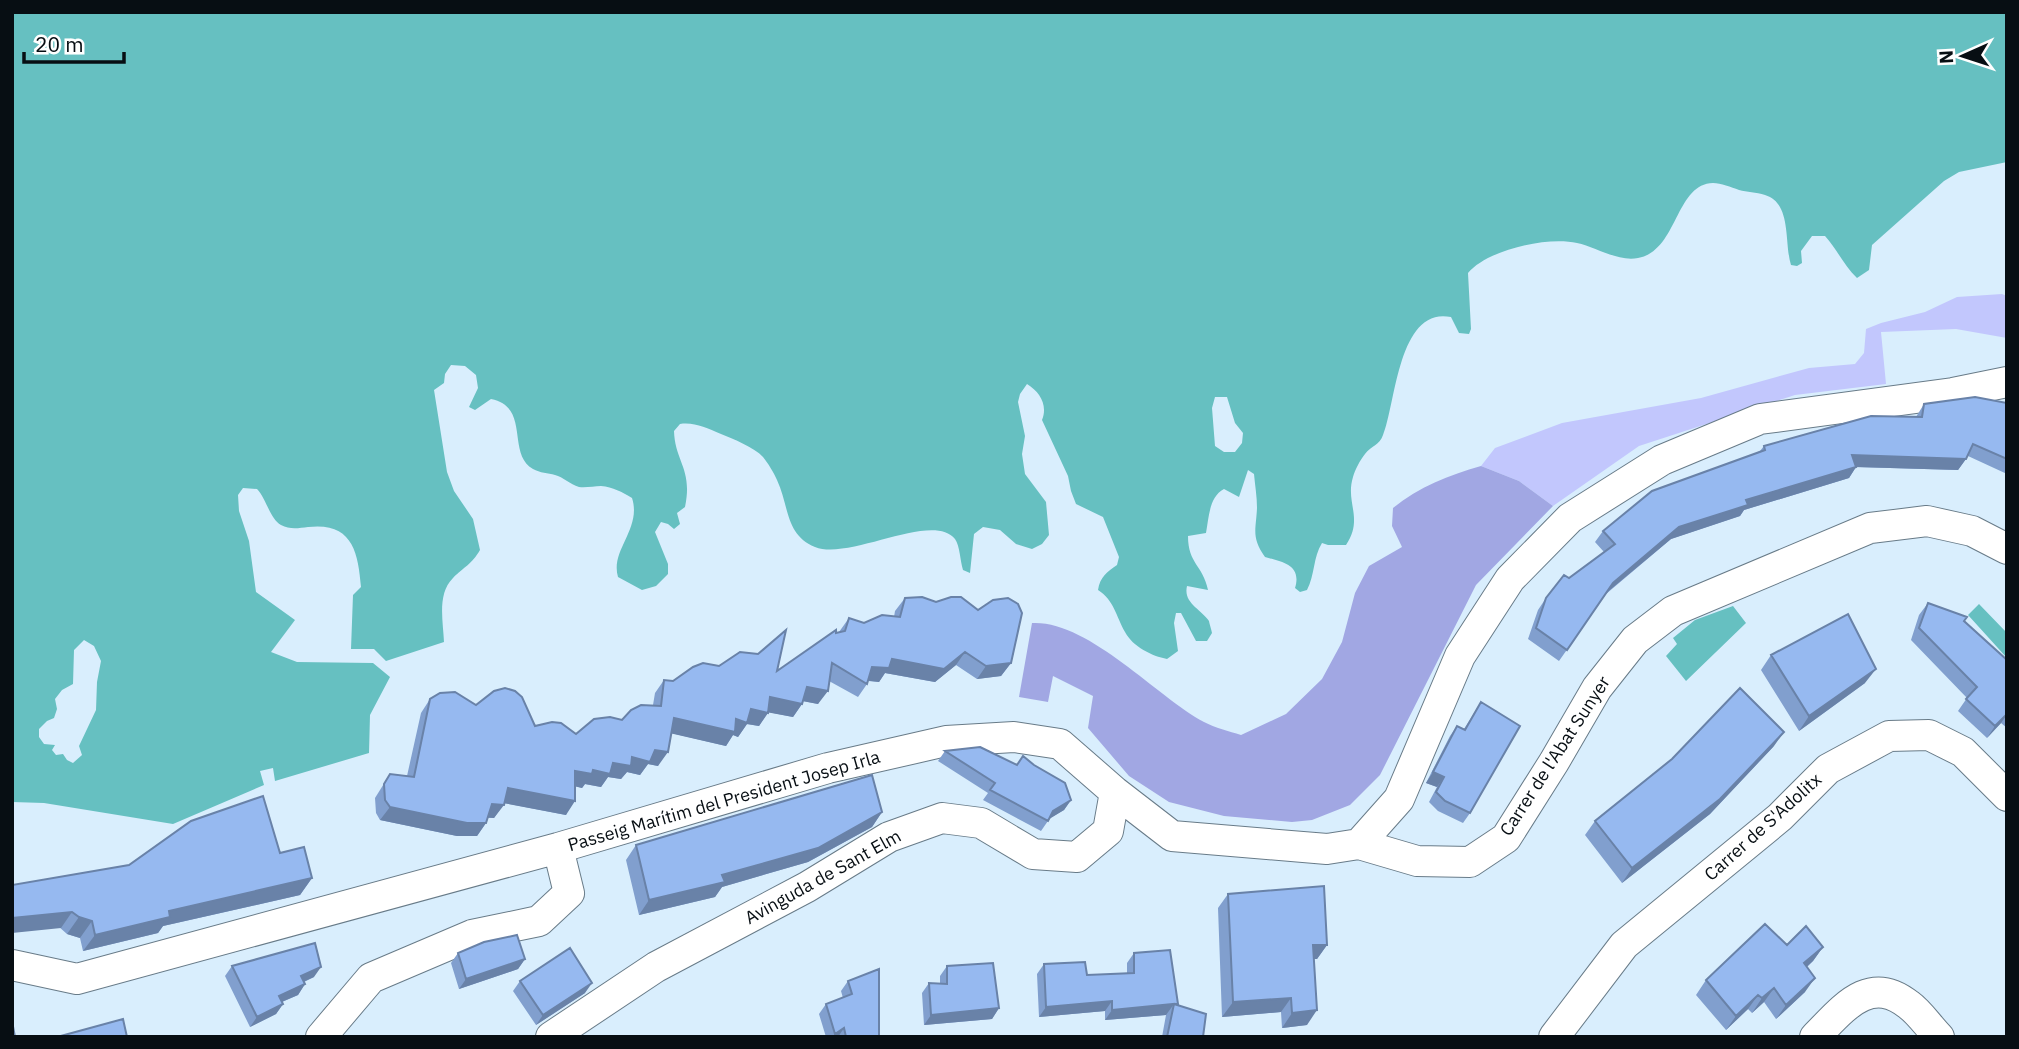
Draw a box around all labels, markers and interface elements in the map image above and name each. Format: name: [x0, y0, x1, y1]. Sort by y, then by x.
scale bar: [24, 21, 124, 65]
north arrow: [1928, 21, 1998, 91]
text: 20 m: [35, 30, 84, 58]
text: N: [1934, 49, 1958, 64]
street label: Carrer de l'Abat Sunyer: [1494, 671, 1615, 840]
street label: Passeig Marítim del President Josep Irla: [565, 745, 883, 856]
street label: Carrer de S'Adolitx: [1699, 768, 1826, 885]
street label: Avinguda de Sant Elm: [741, 824, 905, 929]

